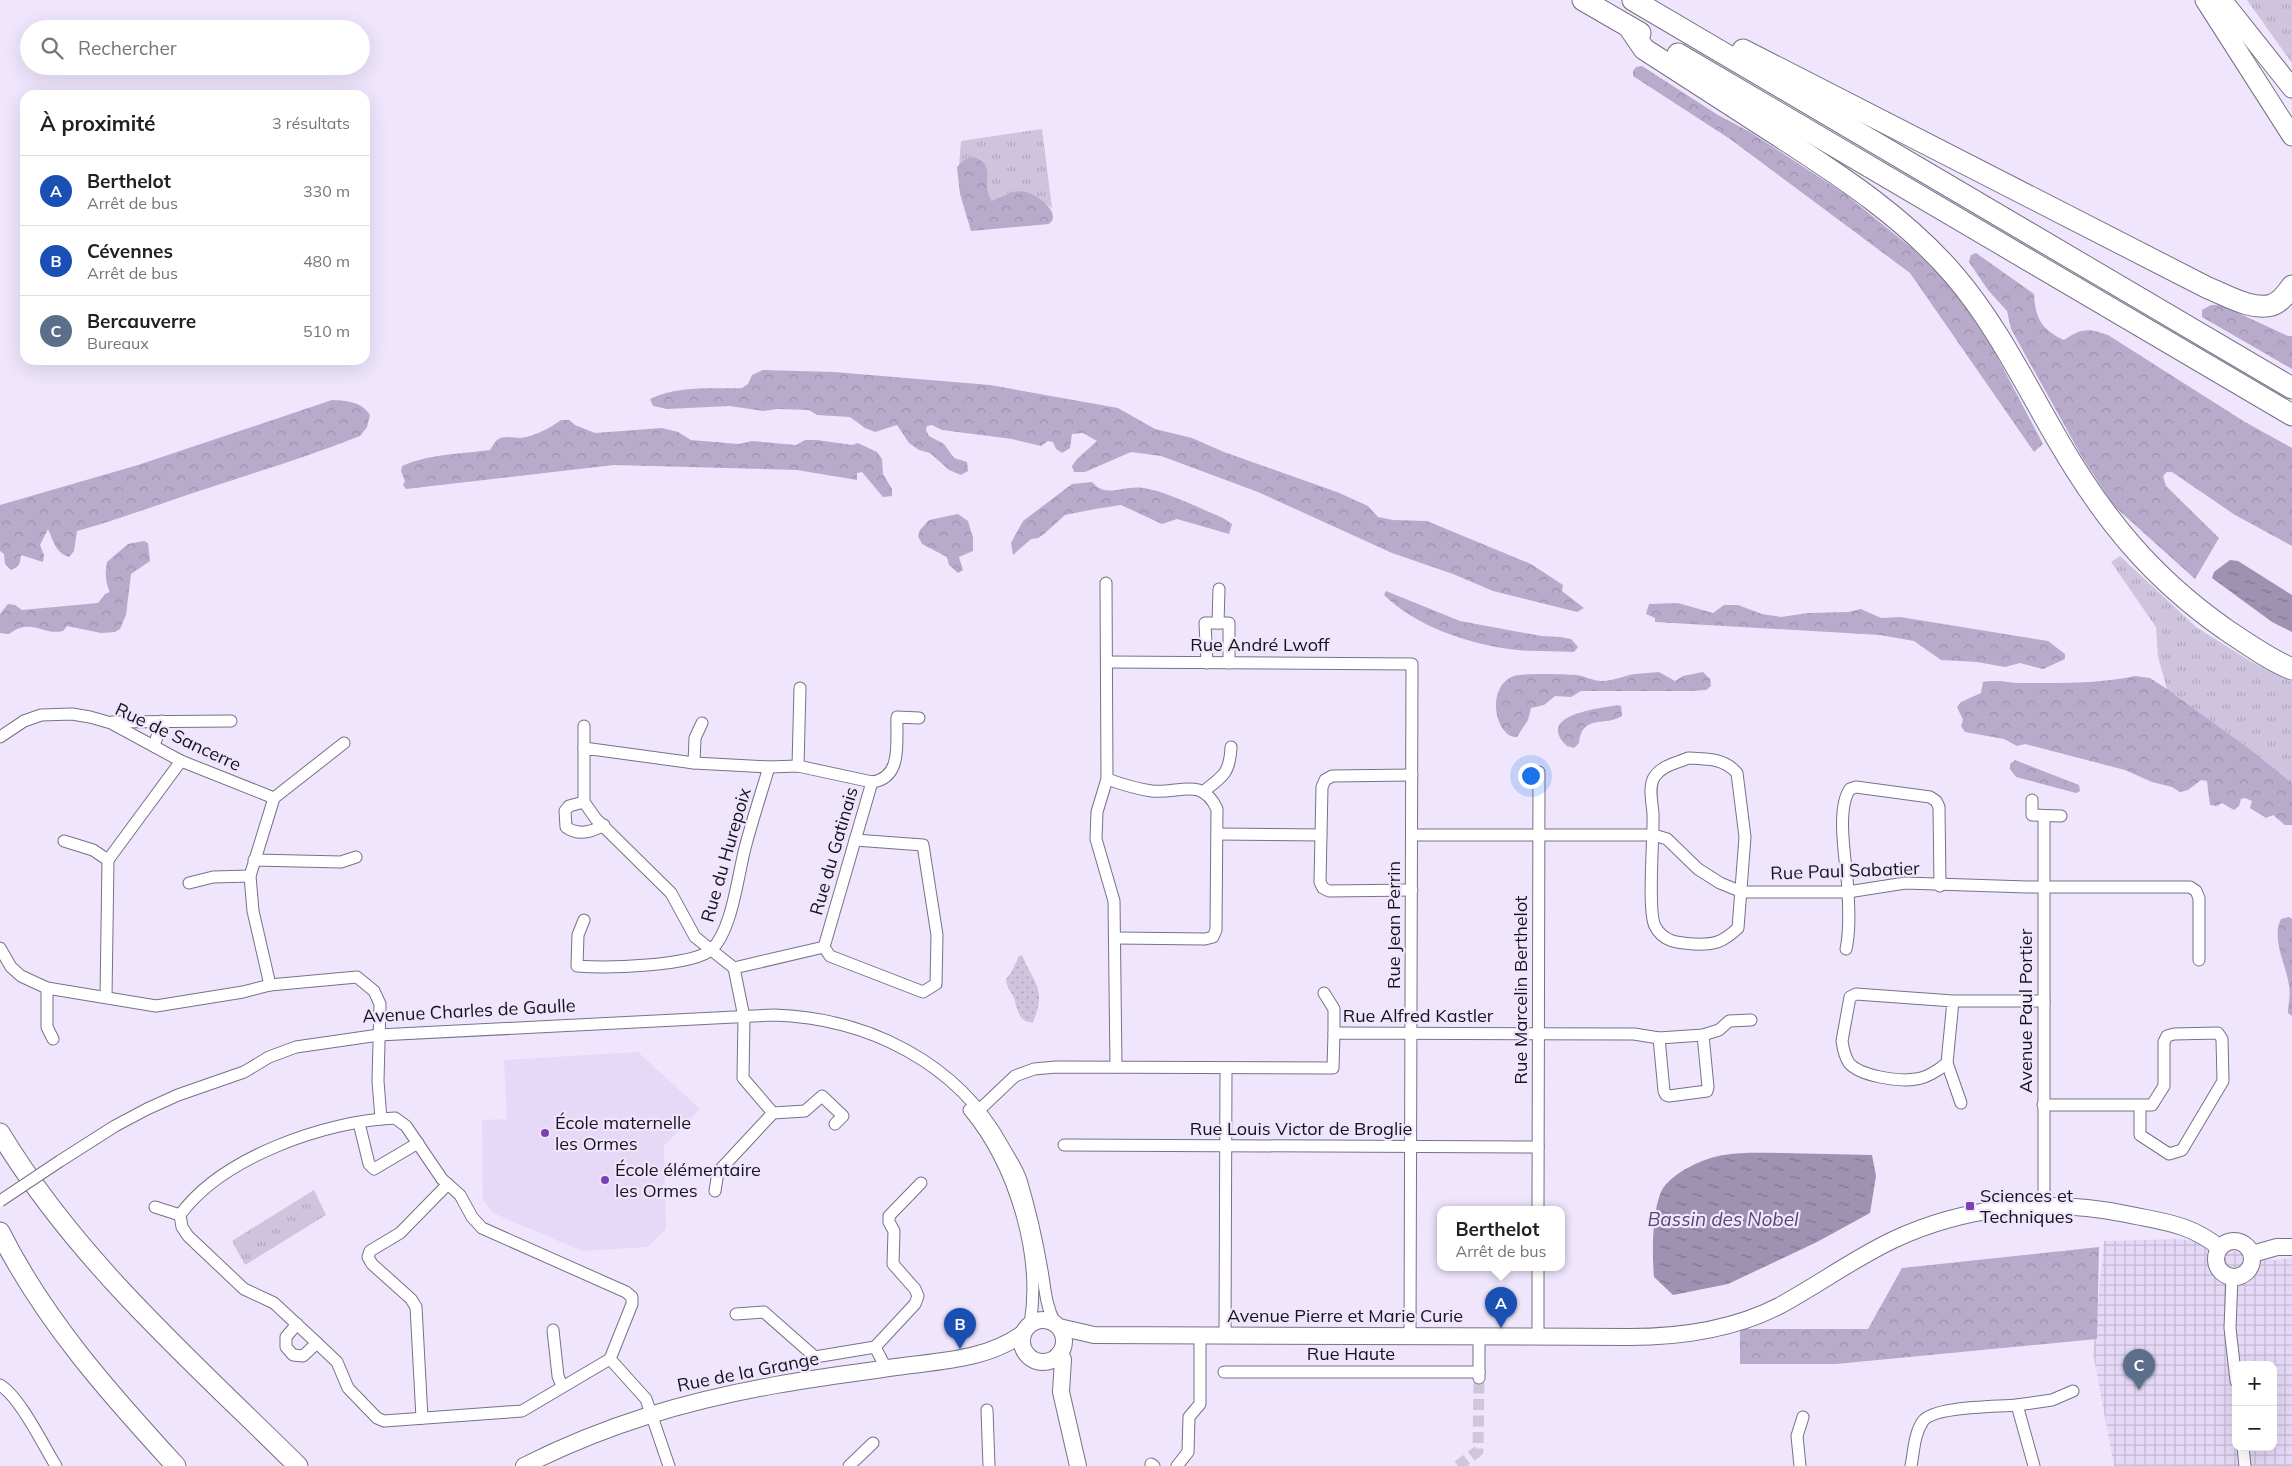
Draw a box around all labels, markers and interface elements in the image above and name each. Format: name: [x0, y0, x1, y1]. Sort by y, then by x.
search box: [20, 20, 370, 75]
icon: search: [38, 34, 66, 62]
text: Rechercher: [78, 36, 177, 60]
text: À proximité: [40, 110, 156, 136]
text: 3 résultats: [272, 113, 350, 133]
text: Berthelot: [87, 169, 171, 193]
text: A: [50, 181, 62, 201]
text: 330 m: [303, 181, 350, 201]
text: Arrêt de bus: [87, 193, 178, 213]
text: Cévennes: [87, 239, 173, 263]
text: B: [50, 251, 62, 271]
text: 480 m: [303, 251, 350, 271]
text: Arrêt de bus: [87, 263, 178, 283]
text: Bercauverre: [87, 309, 196, 333]
text: C: [51, 321, 61, 341]
text: 510 m: [303, 321, 350, 341]
text: Bureaux: [87, 333, 149, 353]
street label: Rue André Lwoff: [1190, 633, 1331, 656]
street label: Rue de Sancerre: [112, 697, 245, 776]
your location: [1518, 763, 1544, 789]
street label: Rue du Gatinais: [804, 784, 863, 918]
street label: Rue du Hurepoix: [695, 785, 756, 925]
street label: Rue Paul Sabatier: [1770, 856, 1920, 885]
street label: Rue Jean Perrin: [1382, 861, 1405, 989]
street label: Rue Marcelin Berthelot: [1509, 896, 1532, 1084]
street label: Avenue Paul Portier: [2014, 928, 2037, 1093]
street label: Avenue Charles de Gaulle: [362, 993, 576, 1028]
street label: Rue Alfred Kastler: [1343, 1004, 1494, 1027]
place label: École maternelle les Ormes: [555, 1111, 691, 1155]
street label: Rue Louis Victor de Broglie: [1190, 1117, 1412, 1140]
marker: École maternelle les Ormes: [539, 1127, 551, 1139]
place label: École élémentaire les Ormes: [615, 1158, 761, 1202]
marker: École élémentaire les Ormes: [599, 1174, 611, 1186]
place label: Sciences et Techniques: [1980, 1184, 2074, 1228]
marker: Sciences et Techniques: [1964, 1200, 1976, 1212]
popup: [1437, 1206, 1565, 1271]
water label: Bassin des Nobel: [1647, 1207, 1799, 1231]
text: Berthelot: [1456, 1217, 1539, 1241]
text: Arrêt de bus: [1456, 1241, 1547, 1261]
pin: A: [1485, 1287, 1517, 1328]
street label: Avenue Pierre et Marie Curie: [1227, 1304, 1463, 1327]
pin: B: [944, 1308, 976, 1349]
street label: Rue Haute: [1307, 1342, 1395, 1365]
street label: Rue de la Grange: [675, 1346, 821, 1397]
pin: C: [2123, 1349, 2155, 1390]
map controls: [2232, 1361, 2277, 1451]
button: +: [2232, 1361, 2277, 1406]
button: −: [2232, 1406, 2277, 1451]

